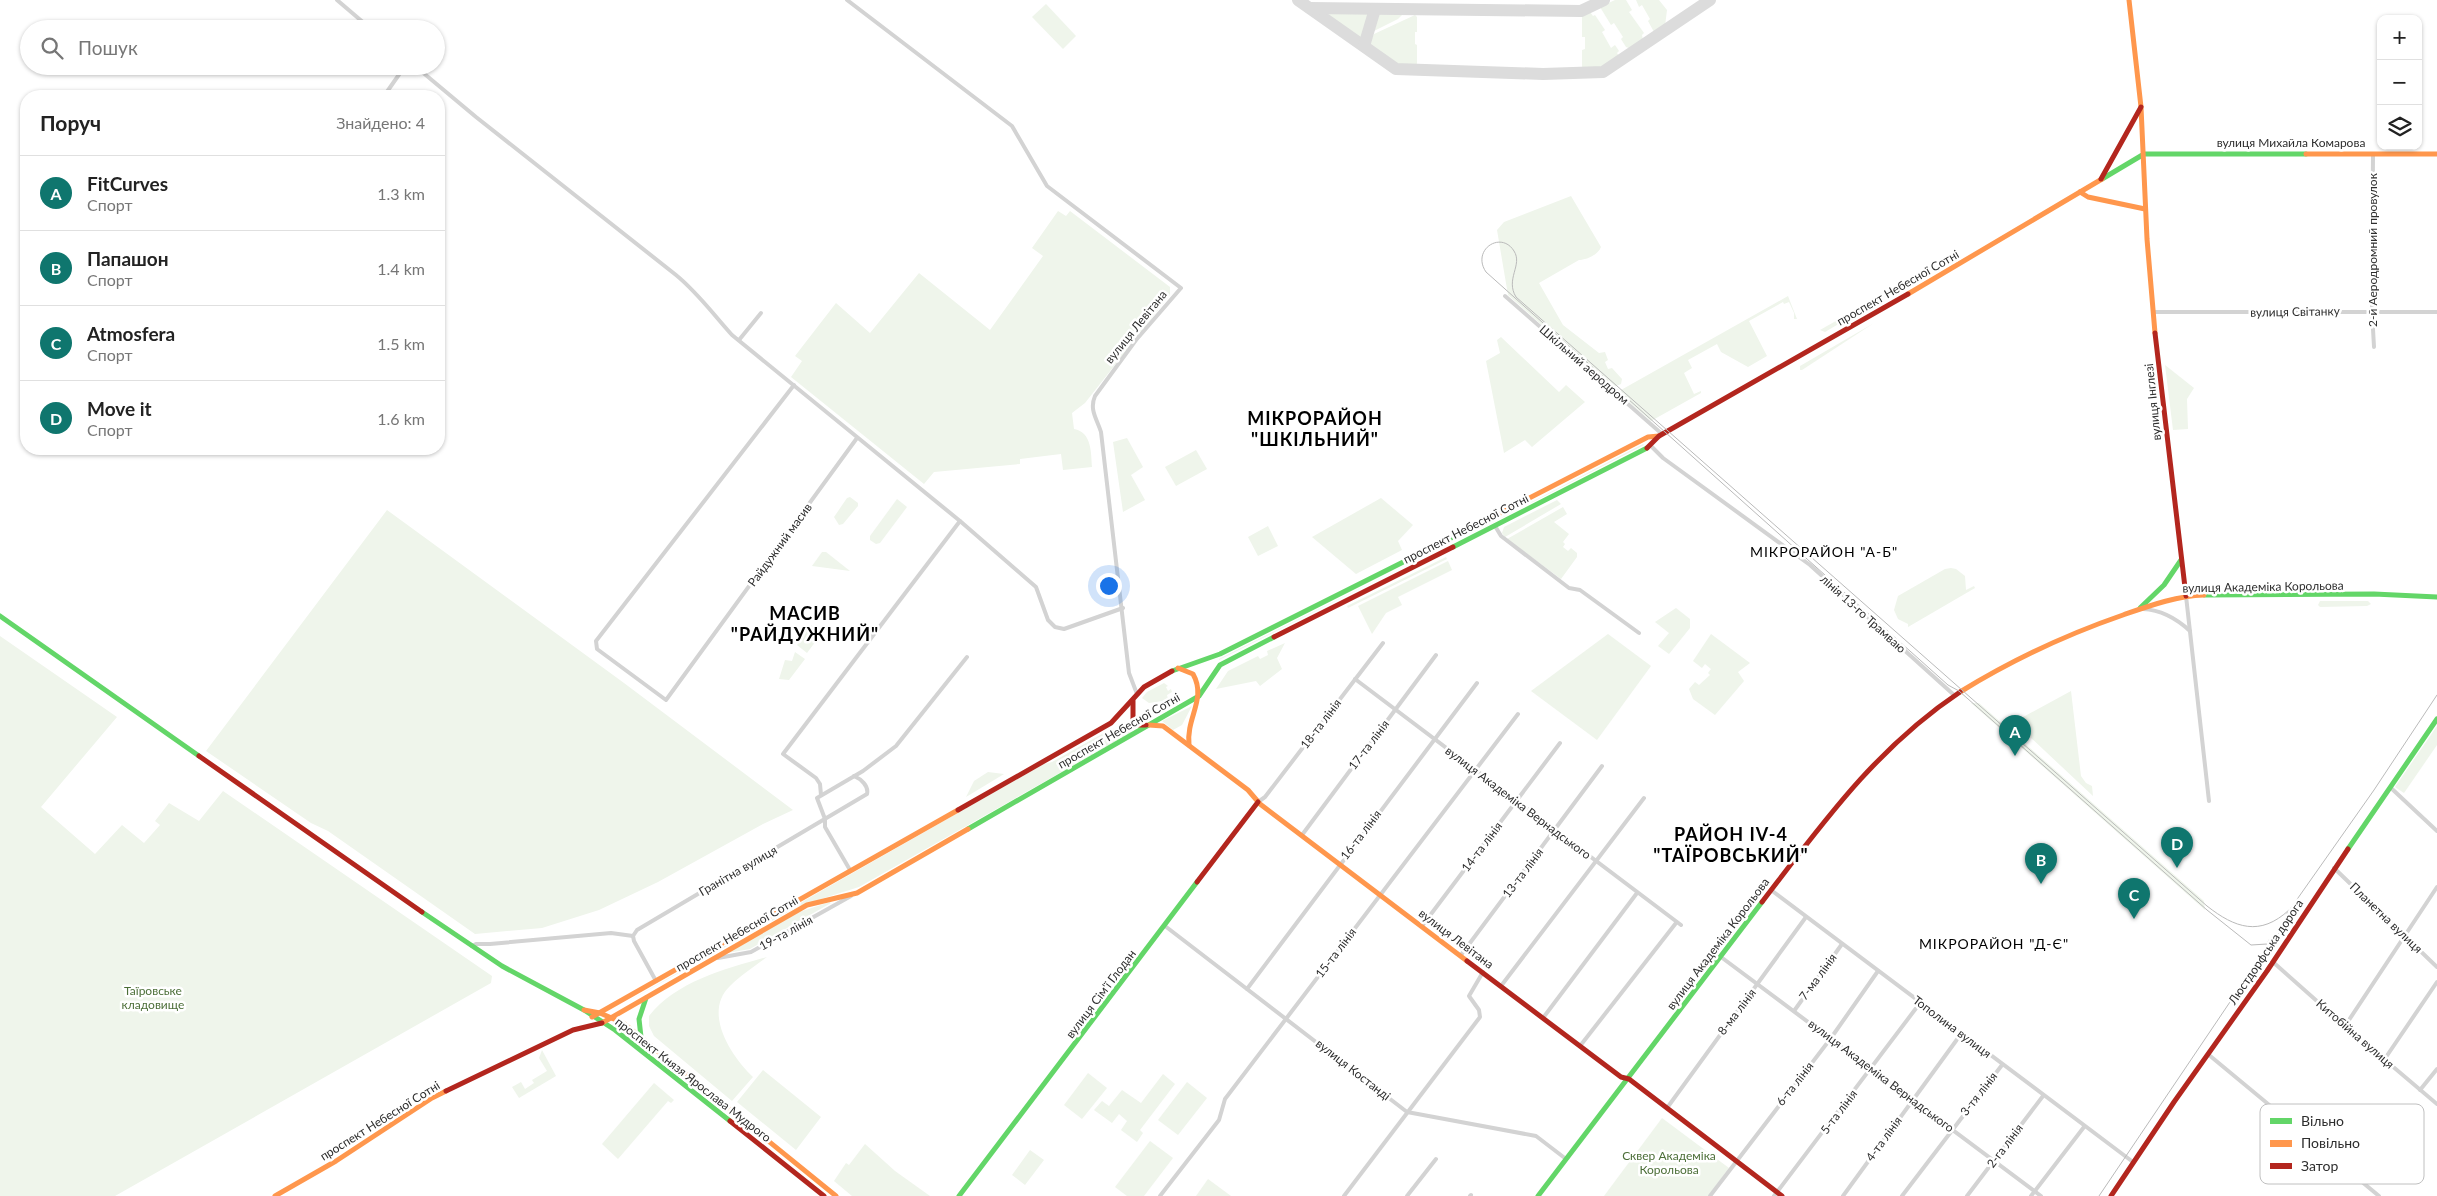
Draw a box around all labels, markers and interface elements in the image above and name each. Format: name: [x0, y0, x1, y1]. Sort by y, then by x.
map controls: [2377, 15, 2422, 150]
button: +: [2377, 15, 2422, 60]
search box: [20, 20, 445, 75]
icon: search: [38, 34, 66, 62]
text: Пошук: [78, 36, 138, 59]
button: −: [2377, 60, 2422, 105]
button: layers: [2377, 105, 2422, 150]
text: Поруч: [40, 110, 101, 135]
text: Знайдено: 4: [336, 113, 425, 132]
street label: вулиця Михайла Комарова: [2217, 135, 2365, 150]
text: FitCurves: [87, 172, 168, 195]
street label: 2-й Аеродромний провулок: [2365, 172, 2380, 327]
text: A: [50, 184, 62, 203]
text: 1.3 km: [377, 184, 425, 203]
text: Спорт: [87, 195, 133, 214]
street label: проспект Небесної Сотні: [1834, 246, 1962, 329]
text: Папашон: [87, 247, 169, 270]
text: B: [51, 259, 61, 278]
text: 1.4 km: [377, 259, 425, 278]
text: Спорт: [87, 270, 133, 289]
street label: вулиця Левітана: [1101, 287, 1170, 366]
street label: вулиця Світанку: [2250, 303, 2341, 320]
text: Atmosfera: [87, 322, 175, 345]
street label: Шкільний аеродром: [1537, 322, 1632, 407]
text: C: [51, 334, 61, 353]
text: 1.5 km: [377, 334, 425, 353]
text: Спорт: [87, 345, 133, 364]
street label: вулиця Інглезі: [2141, 363, 2164, 441]
text: Move it: [87, 397, 152, 420]
district label: МІКРОРАЙОН "ШКІЛЬНИЙ": [1247, 407, 1383, 450]
text: D: [50, 409, 62, 428]
text: 1.6 km: [377, 409, 425, 428]
text: Спорт: [87, 420, 133, 439]
street label: проспект Небесної Сотні: [1401, 490, 1531, 567]
street label: Райдужний масив: [744, 500, 815, 589]
district label: МІКРОРАЙОН "А-Б": [1750, 543, 1898, 560]
street label: лінія 13-го Трамваю: [1818, 571, 1909, 656]
your location: [1096, 573, 1122, 599]
street label: вулиця Академіка Корольова: [2182, 578, 2344, 595]
district label: МАСИВ "РАЙДУЖНИЙ": [731, 602, 879, 645]
street label: проспект Небесної Сотні: [1055, 689, 1183, 772]
street label: 18-та лінія: [1297, 696, 1344, 752]
pin: A: [1999, 715, 2031, 756]
street label: 17-та лінія: [1345, 717, 1392, 773]
street label: вулиця Академіка Вернадського: [1442, 743, 1594, 862]
street label: 16-та лінія: [1337, 807, 1384, 863]
street label: 14-та лінія: [1458, 819, 1505, 875]
district label: РАЙОН IV-4 "ТАЇРОВСЬКИЙ": [1653, 823, 1809, 866]
pin: D: [2161, 827, 2193, 868]
street label: Гранітна вулиця: [696, 842, 780, 899]
pin: B: [2025, 843, 2057, 884]
street label: 13-та лінія: [1499, 845, 1546, 901]
street label: вулиця Академіка Корольова: [1663, 875, 1772, 1013]
pin: C: [2118, 878, 2150, 919]
street label: Планетна вулиця: [2347, 879, 2426, 956]
street label: проспект Небесної Сотні: [673, 892, 801, 975]
street label: Люстдорфська дорога: [2224, 896, 2306, 1008]
street label: вулиця Левітана: [1416, 906, 1497, 972]
street label: 19-та лінія: [756, 912, 815, 953]
street label: 15-та лінія: [1312, 925, 1359, 981]
district label: МІКРОРАЙОН "Д-Є": [1919, 935, 2069, 952]
street label: вулиця Сім'ї Глодан: [1062, 946, 1139, 1041]
street label: 7-ма лінія: [1796, 950, 1840, 1003]
park label: Таїровське кладовище: [122, 983, 184, 1012]
street label: 8-ма лінія: [1714, 985, 1759, 1038]
street label: Тополина вулиця: [1910, 992, 1994, 1061]
street label: Китобійна вулиця: [2313, 996, 2398, 1072]
street label: проспект Князя Ярослава Мудрого: [612, 1014, 774, 1145]
street label: вулиця Академіка Вернадського: [1805, 1016, 1957, 1135]
street label: вулиця Костанді: [1313, 1036, 1394, 1104]
street label: 6-та лінія: [1773, 1059, 1816, 1109]
street label: 3-тя лінія: [1957, 1069, 2000, 1119]
street label: проспект Небесної Сотні: [317, 1077, 443, 1164]
street label: 5-та лінія: [1817, 1086, 1860, 1137]
legend: [2260, 1104, 2424, 1184]
text: Вільно: [2301, 1112, 2344, 1129]
street label: 4-та лінія: [1862, 1113, 1905, 1164]
street label: 2-га лінія: [1983, 1121, 2026, 1170]
text: Повільно: [2301, 1134, 2360, 1151]
park label: Сквер Академіка Корольова: [1622, 1148, 1716, 1177]
text: Затор: [2301, 1157, 2338, 1174]

